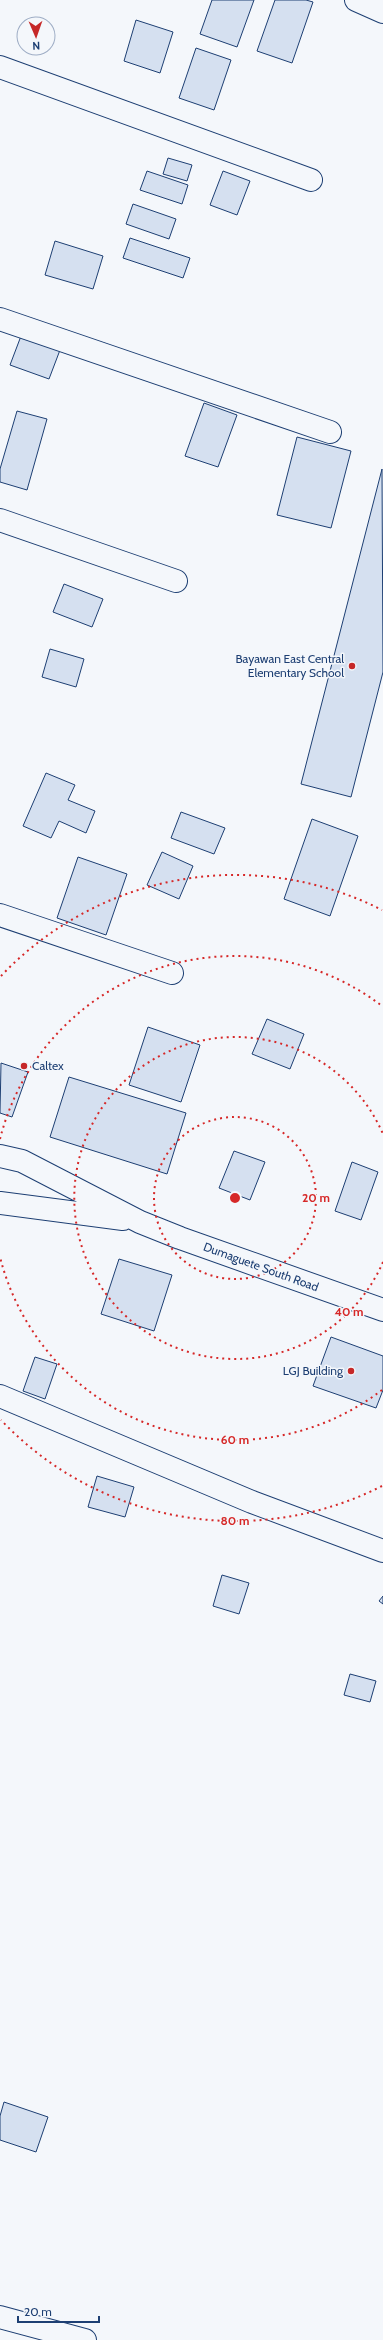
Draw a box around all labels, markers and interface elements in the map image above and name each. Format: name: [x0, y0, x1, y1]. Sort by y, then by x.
north arrow: [16, 16, 56, 56]
text: N: [32, 39, 40, 53]
place label: Bayawan East Central Elementary School: [235, 651, 344, 680]
marker: Bayawan East Central Elementary School: [347, 661, 357, 671]
place label: Caltex: [32, 1058, 64, 1073]
marker: Caltex: [19, 1061, 29, 1071]
text: 20 m: [302, 1190, 330, 1205]
centre of rings: [228, 1191, 242, 1205]
street label: Dumaguete South Road: [201, 1239, 321, 1294]
text: 40 m: [334, 1304, 364, 1319]
place label: LGJ Building: [283, 1363, 344, 1378]
marker: LGJ Building: [346, 1366, 356, 1376]
text: 60 m: [221, 1432, 249, 1447]
text: 80 m: [221, 1513, 249, 1528]
scale bar: [18, 2298, 99, 2324]
text: 20 m: [24, 2304, 52, 2319]

